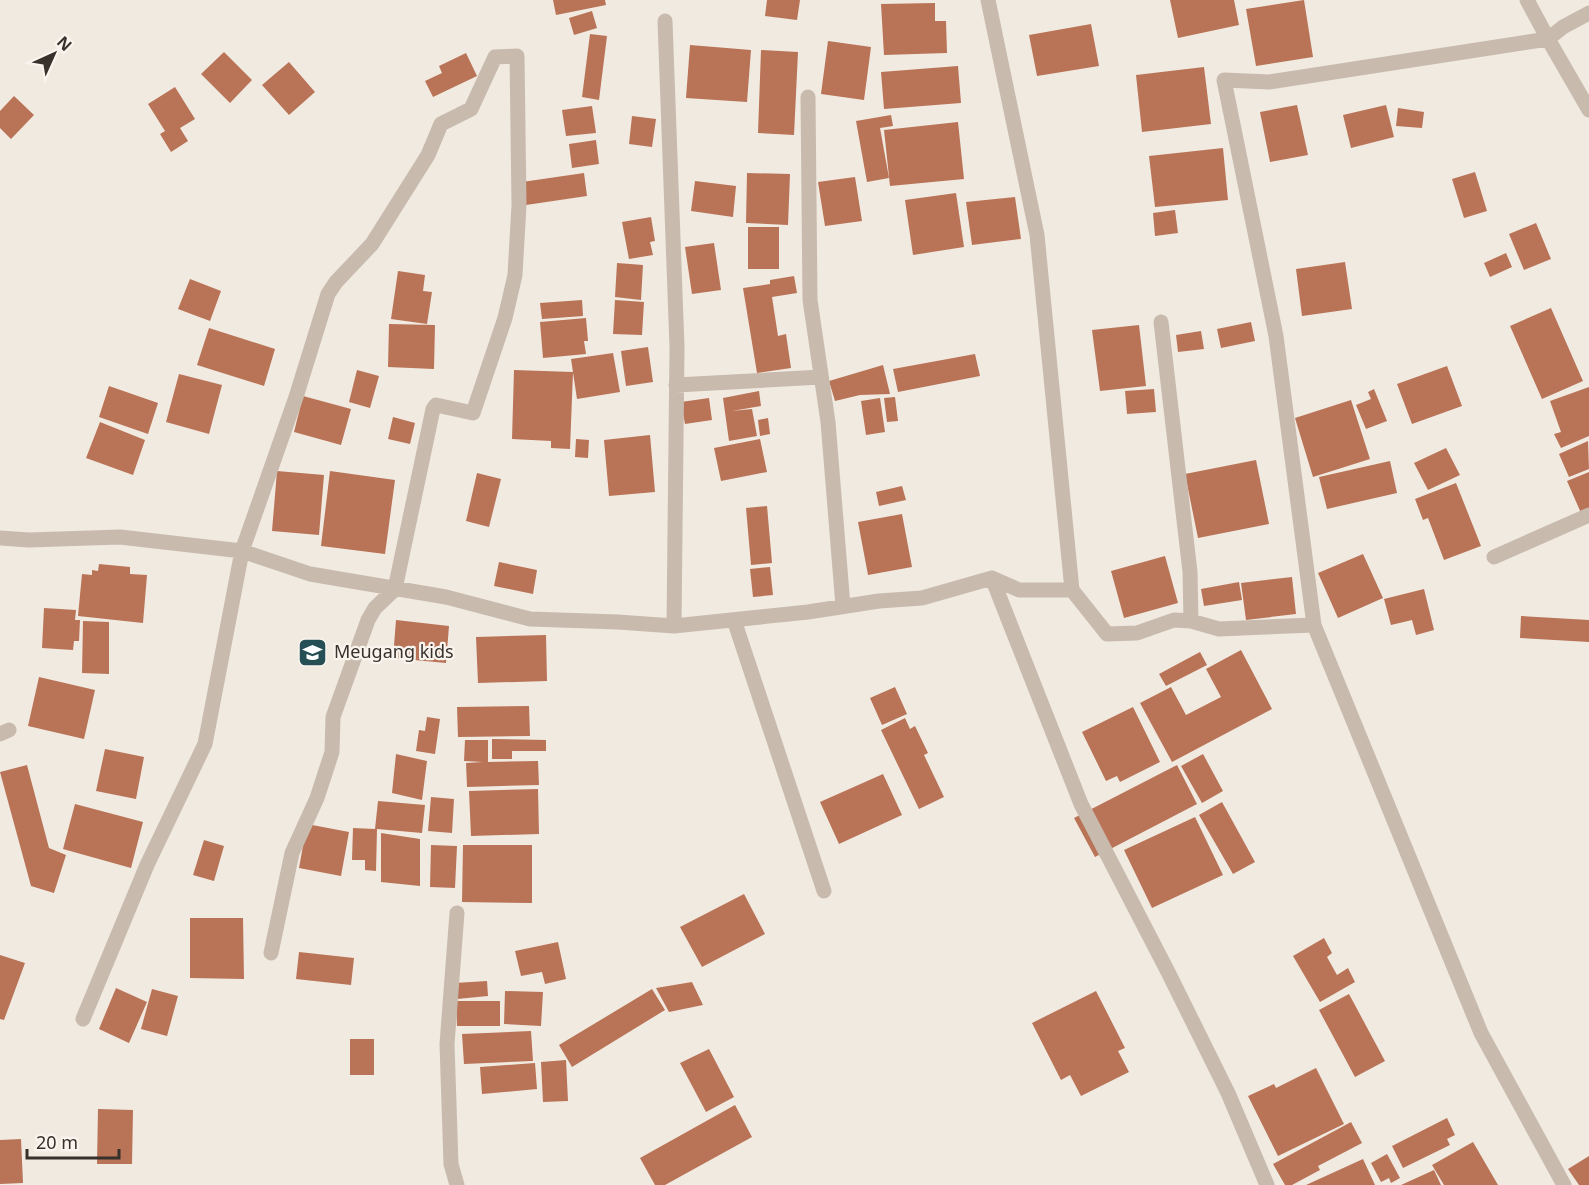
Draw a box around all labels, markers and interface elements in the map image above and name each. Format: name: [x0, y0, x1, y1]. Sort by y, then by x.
north arrow: [24, 24, 84, 84]
text: N: [52, 31, 77, 56]
school or university icon: Meugang kids: [297, 636, 329, 668]
place label: Meugang kids: [334, 639, 454, 663]
scale bar: [27, 1122, 118, 1160]
text: 20 m: [36, 1130, 78, 1154]

